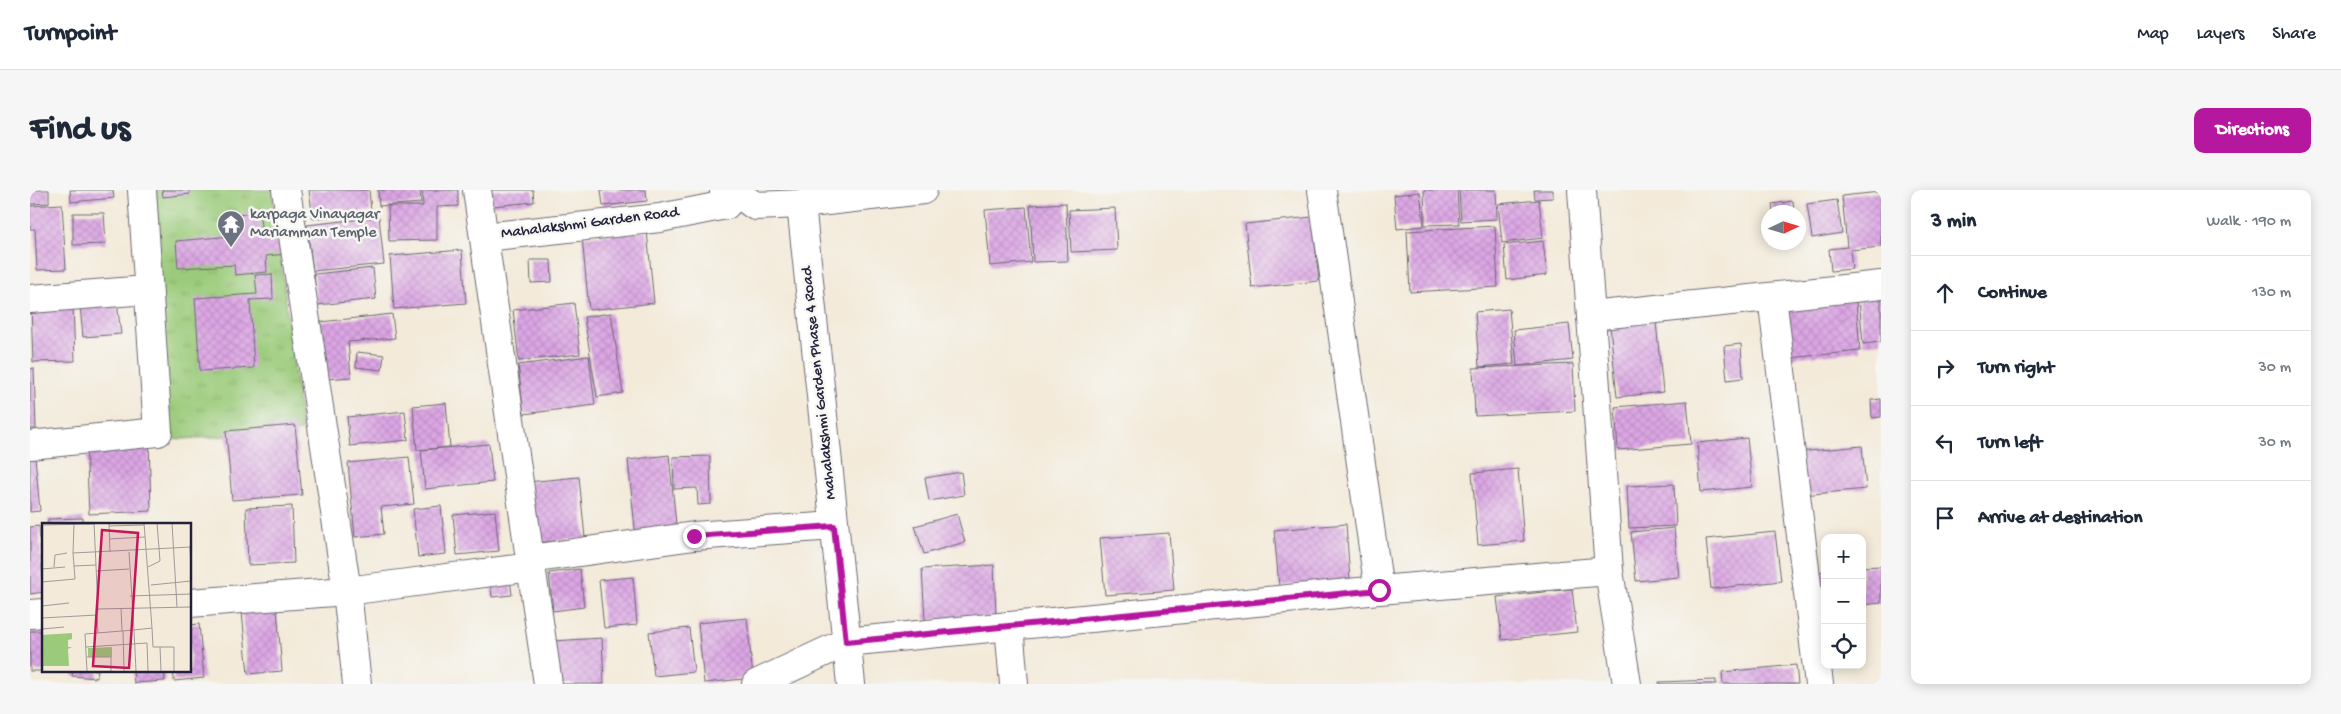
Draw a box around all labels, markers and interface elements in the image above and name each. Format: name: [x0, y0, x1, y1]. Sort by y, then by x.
text: Turnpoint: [25, 20, 116, 49]
text: Map: [2137, 24, 2169, 45]
text: Layers: [2197, 24, 2244, 45]
text: Share: [2272, 24, 2316, 45]
button: Directions: [2194, 108, 2311, 153]
text: Find us: [30, 110, 130, 151]
street label: Mahalakshmi Garden Road: [500, 203, 681, 244]
north arrow: [1761, 205, 1806, 250]
place label: karpaga Vinayagar Mariamman Temple: [250, 206, 381, 243]
temple icon: karpaga Vinayagar Mariamman Temple: [216, 209, 246, 248]
text: 3 min: [1931, 210, 1976, 235]
text: Walk · 190 m: [2207, 213, 2291, 232]
street label: Mahalakshmi Garden Phase 4 Road: [798, 264, 842, 501]
icon: ahead: [1931, 279, 1959, 307]
text: Continue: [1978, 282, 2047, 305]
text: 130 m: [2252, 284, 2291, 303]
icon: right: [1931, 354, 1959, 382]
text: Turn right: [1978, 357, 2054, 380]
text: 30 m: [2258, 359, 2291, 378]
icon: left: [1931, 429, 1959, 457]
text: Turn left: [1978, 432, 2042, 455]
text: 30 m: [2258, 434, 2291, 453]
icon: arrive: [1931, 504, 1959, 532]
text: Arrive at destination: [1978, 507, 2142, 530]
inset map: [42, 523, 191, 672]
route end: [683, 525, 706, 548]
map controls: [1821, 534, 1866, 669]
button: +: [1821, 534, 1866, 579]
route start: [1368, 579, 1391, 602]
button: −: [1821, 579, 1866, 624]
button: locate: [1821, 624, 1866, 669]

